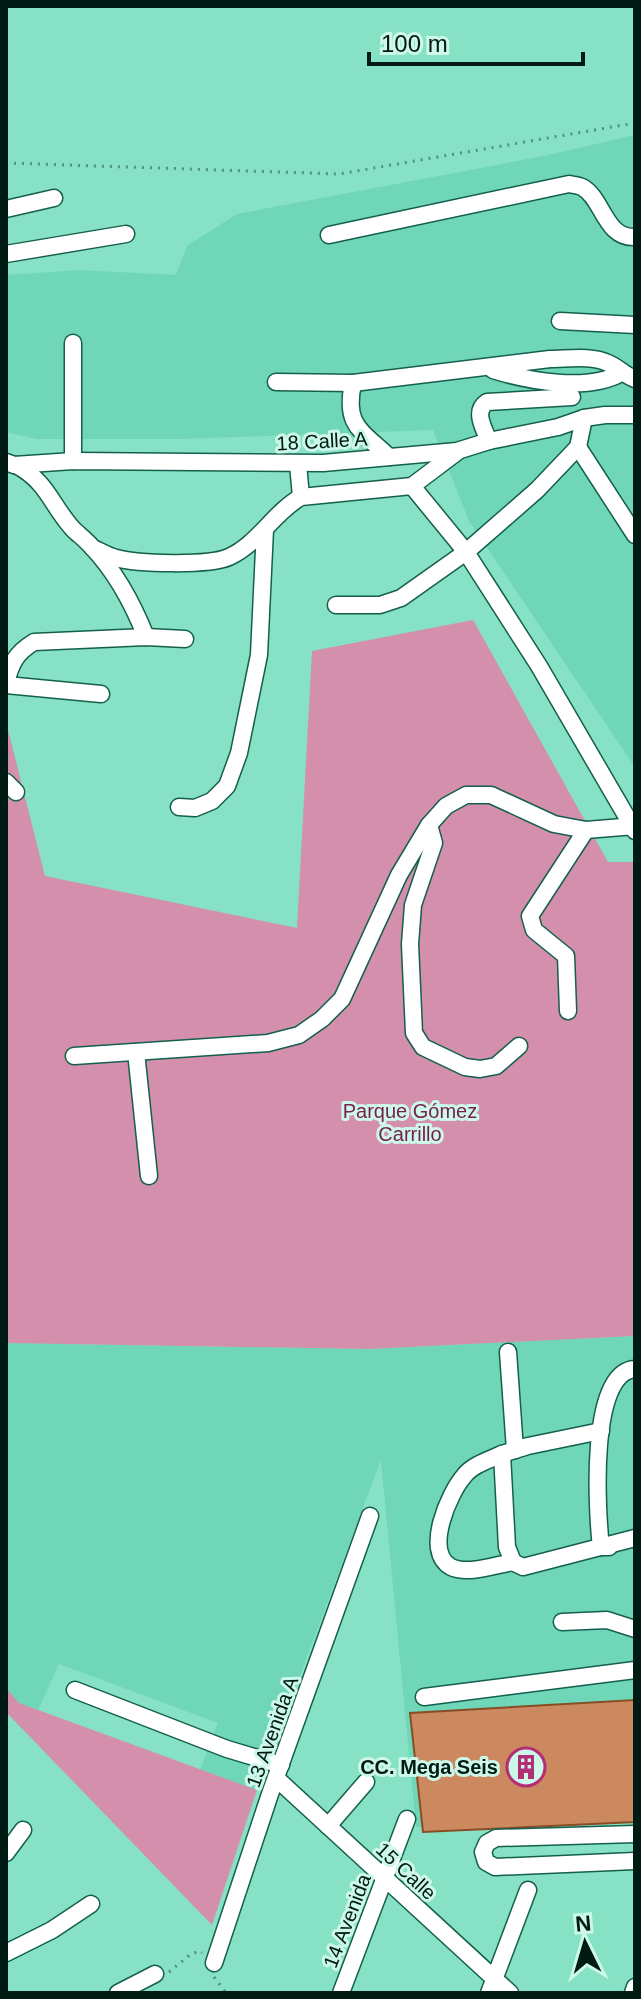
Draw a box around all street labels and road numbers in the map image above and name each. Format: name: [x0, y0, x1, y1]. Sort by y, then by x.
street label: 18 Calle A: [276, 428, 369, 454]
street label: 13 Avenida A: [242, 1673, 302, 1790]
street label: 15 Calle: [372, 1838, 440, 1904]
street label: 14 Avenida: [319, 1870, 375, 1971]

